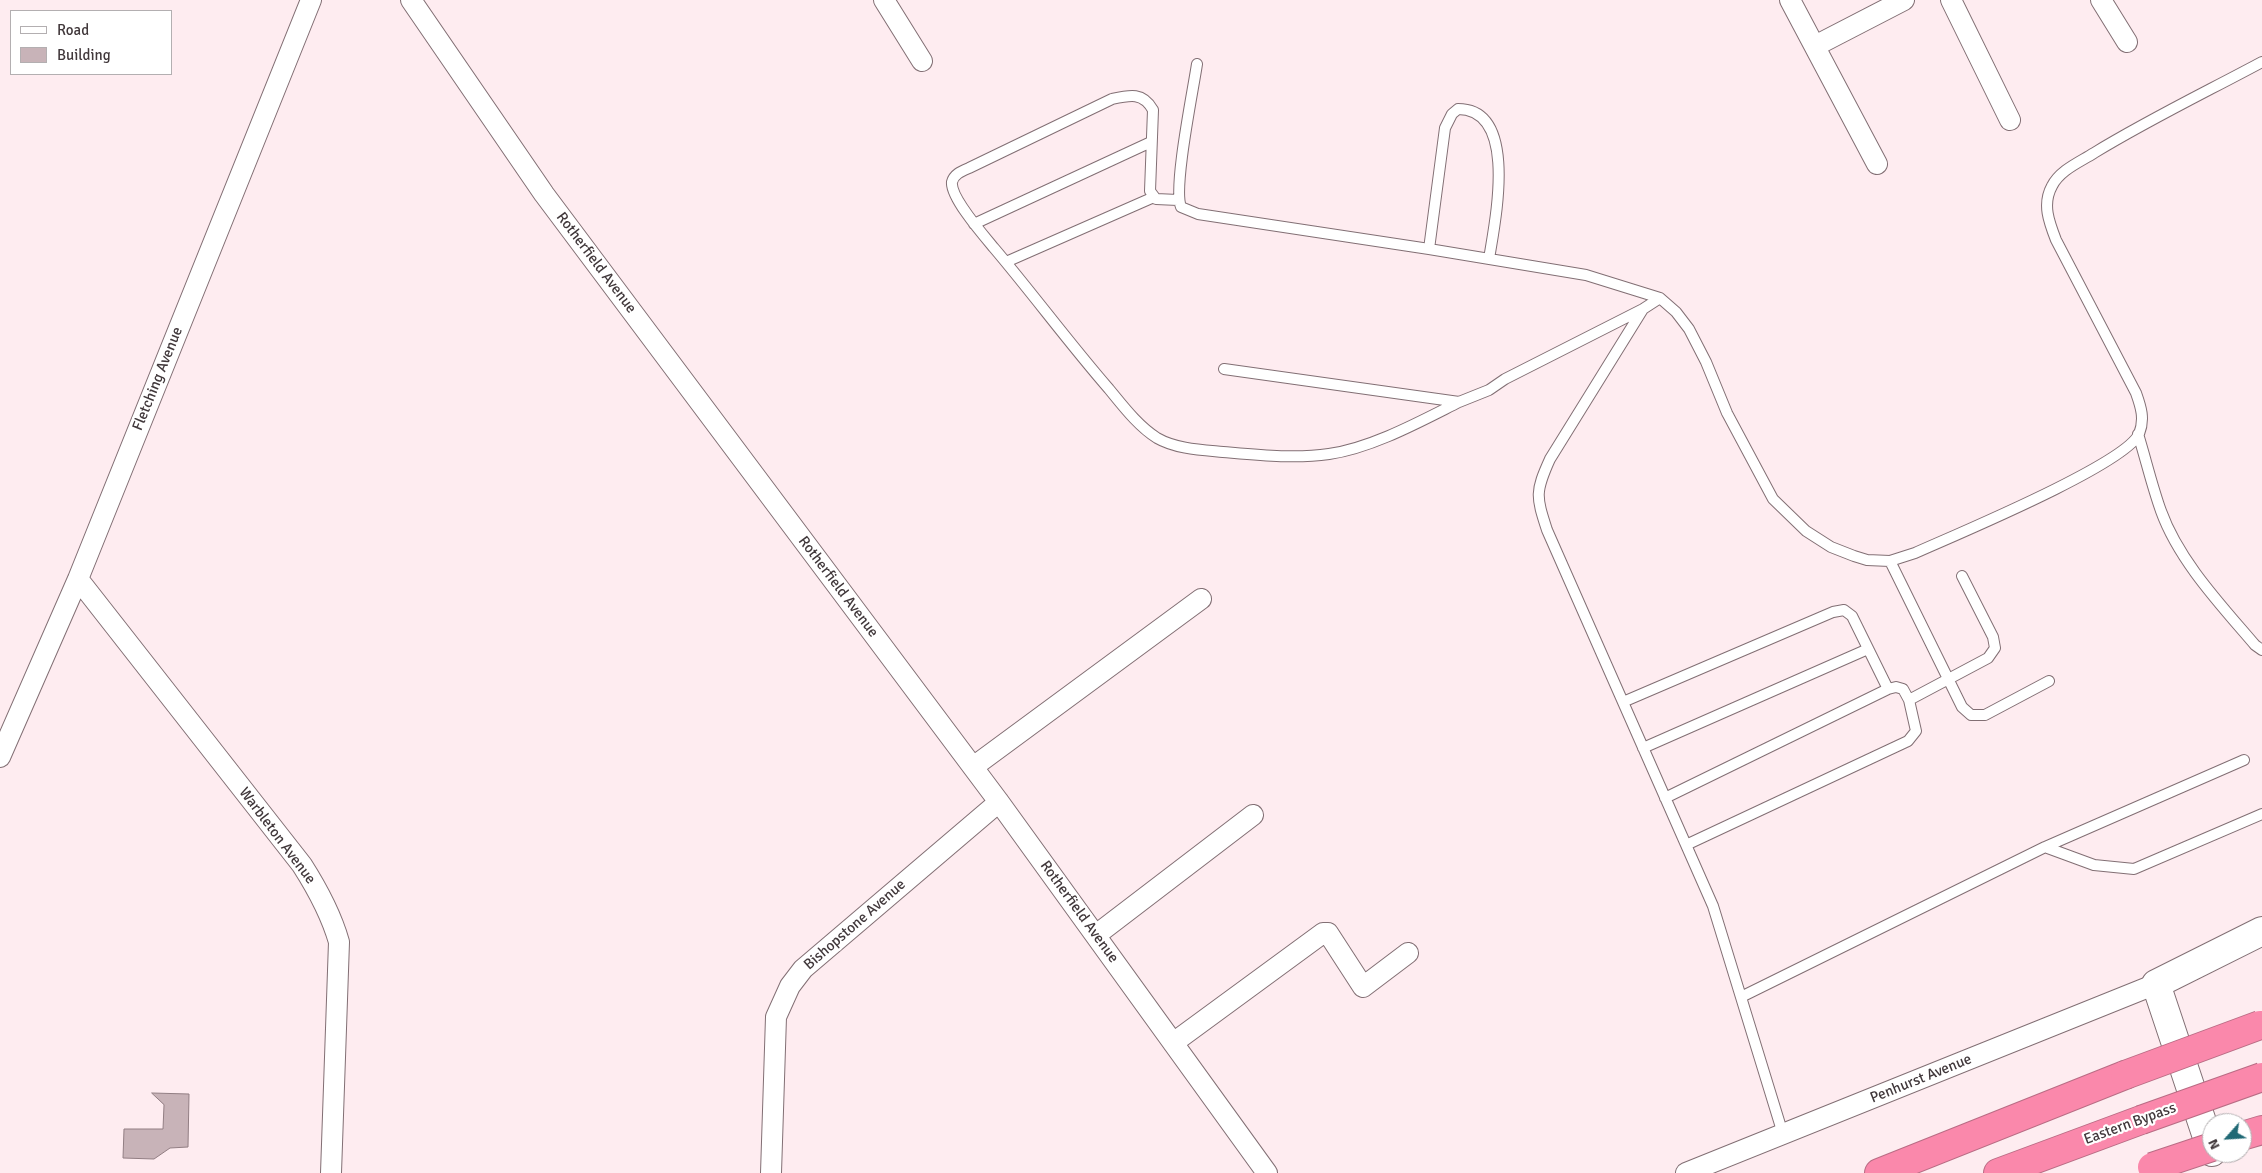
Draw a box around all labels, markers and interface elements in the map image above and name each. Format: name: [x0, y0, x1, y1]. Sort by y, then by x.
legend: [10, 10, 172, 75]
text: Road: [57, 21, 89, 39]
text: Building: [57, 46, 111, 64]
street label: Rotherfield Avenue: [552, 209, 640, 317]
street label: Fletching Avenue: [129, 324, 187, 434]
street label: Rotherfield Avenue: [794, 533, 882, 641]
street label: Warbleton Avenue: [235, 784, 319, 888]
street label: Rotherfield Avenue: [1036, 857, 1122, 967]
street label: Bishopstone Avenue: [800, 876, 910, 974]
street label: Penhurst Avenue: [1868, 1050, 1974, 1108]
street label: Eastern Bypass: [2081, 1099, 2179, 1149]
north arrow: [2202, 1113, 2252, 1163]
text: N: [2204, 1136, 2224, 1152]

